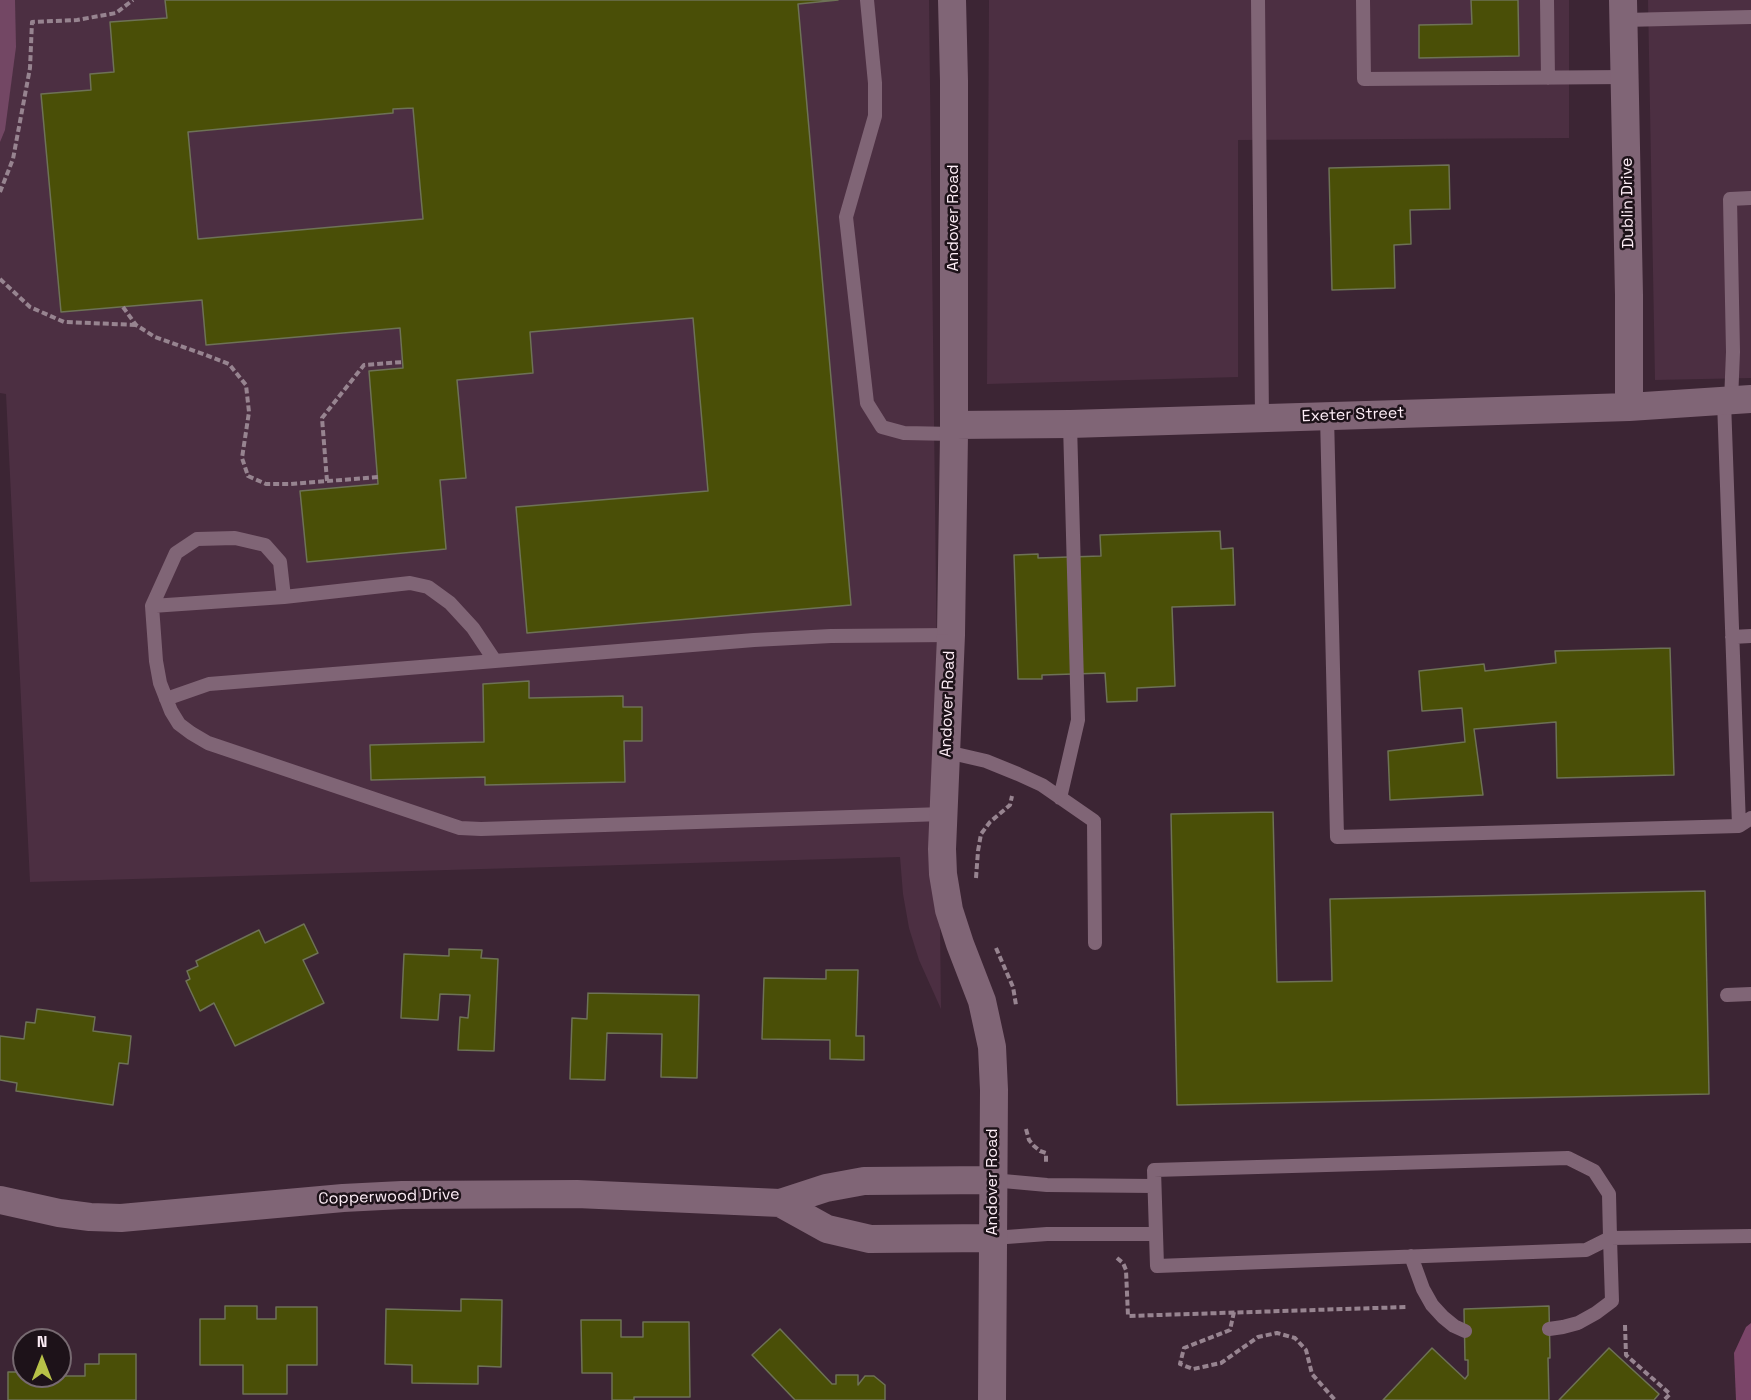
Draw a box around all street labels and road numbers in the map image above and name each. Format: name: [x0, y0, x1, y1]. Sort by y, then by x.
street label: Dublin Drive: [1618, 157, 1638, 249]
street label: Andover Road: [944, 165, 964, 271]
street label: Exeter Street: [1301, 404, 1405, 426]
street label: Andover Road: [937, 650, 959, 758]
street label: Andover Road: [983, 1129, 1003, 1235]
street label: Copperwood Drive: [318, 1185, 460, 1209]

